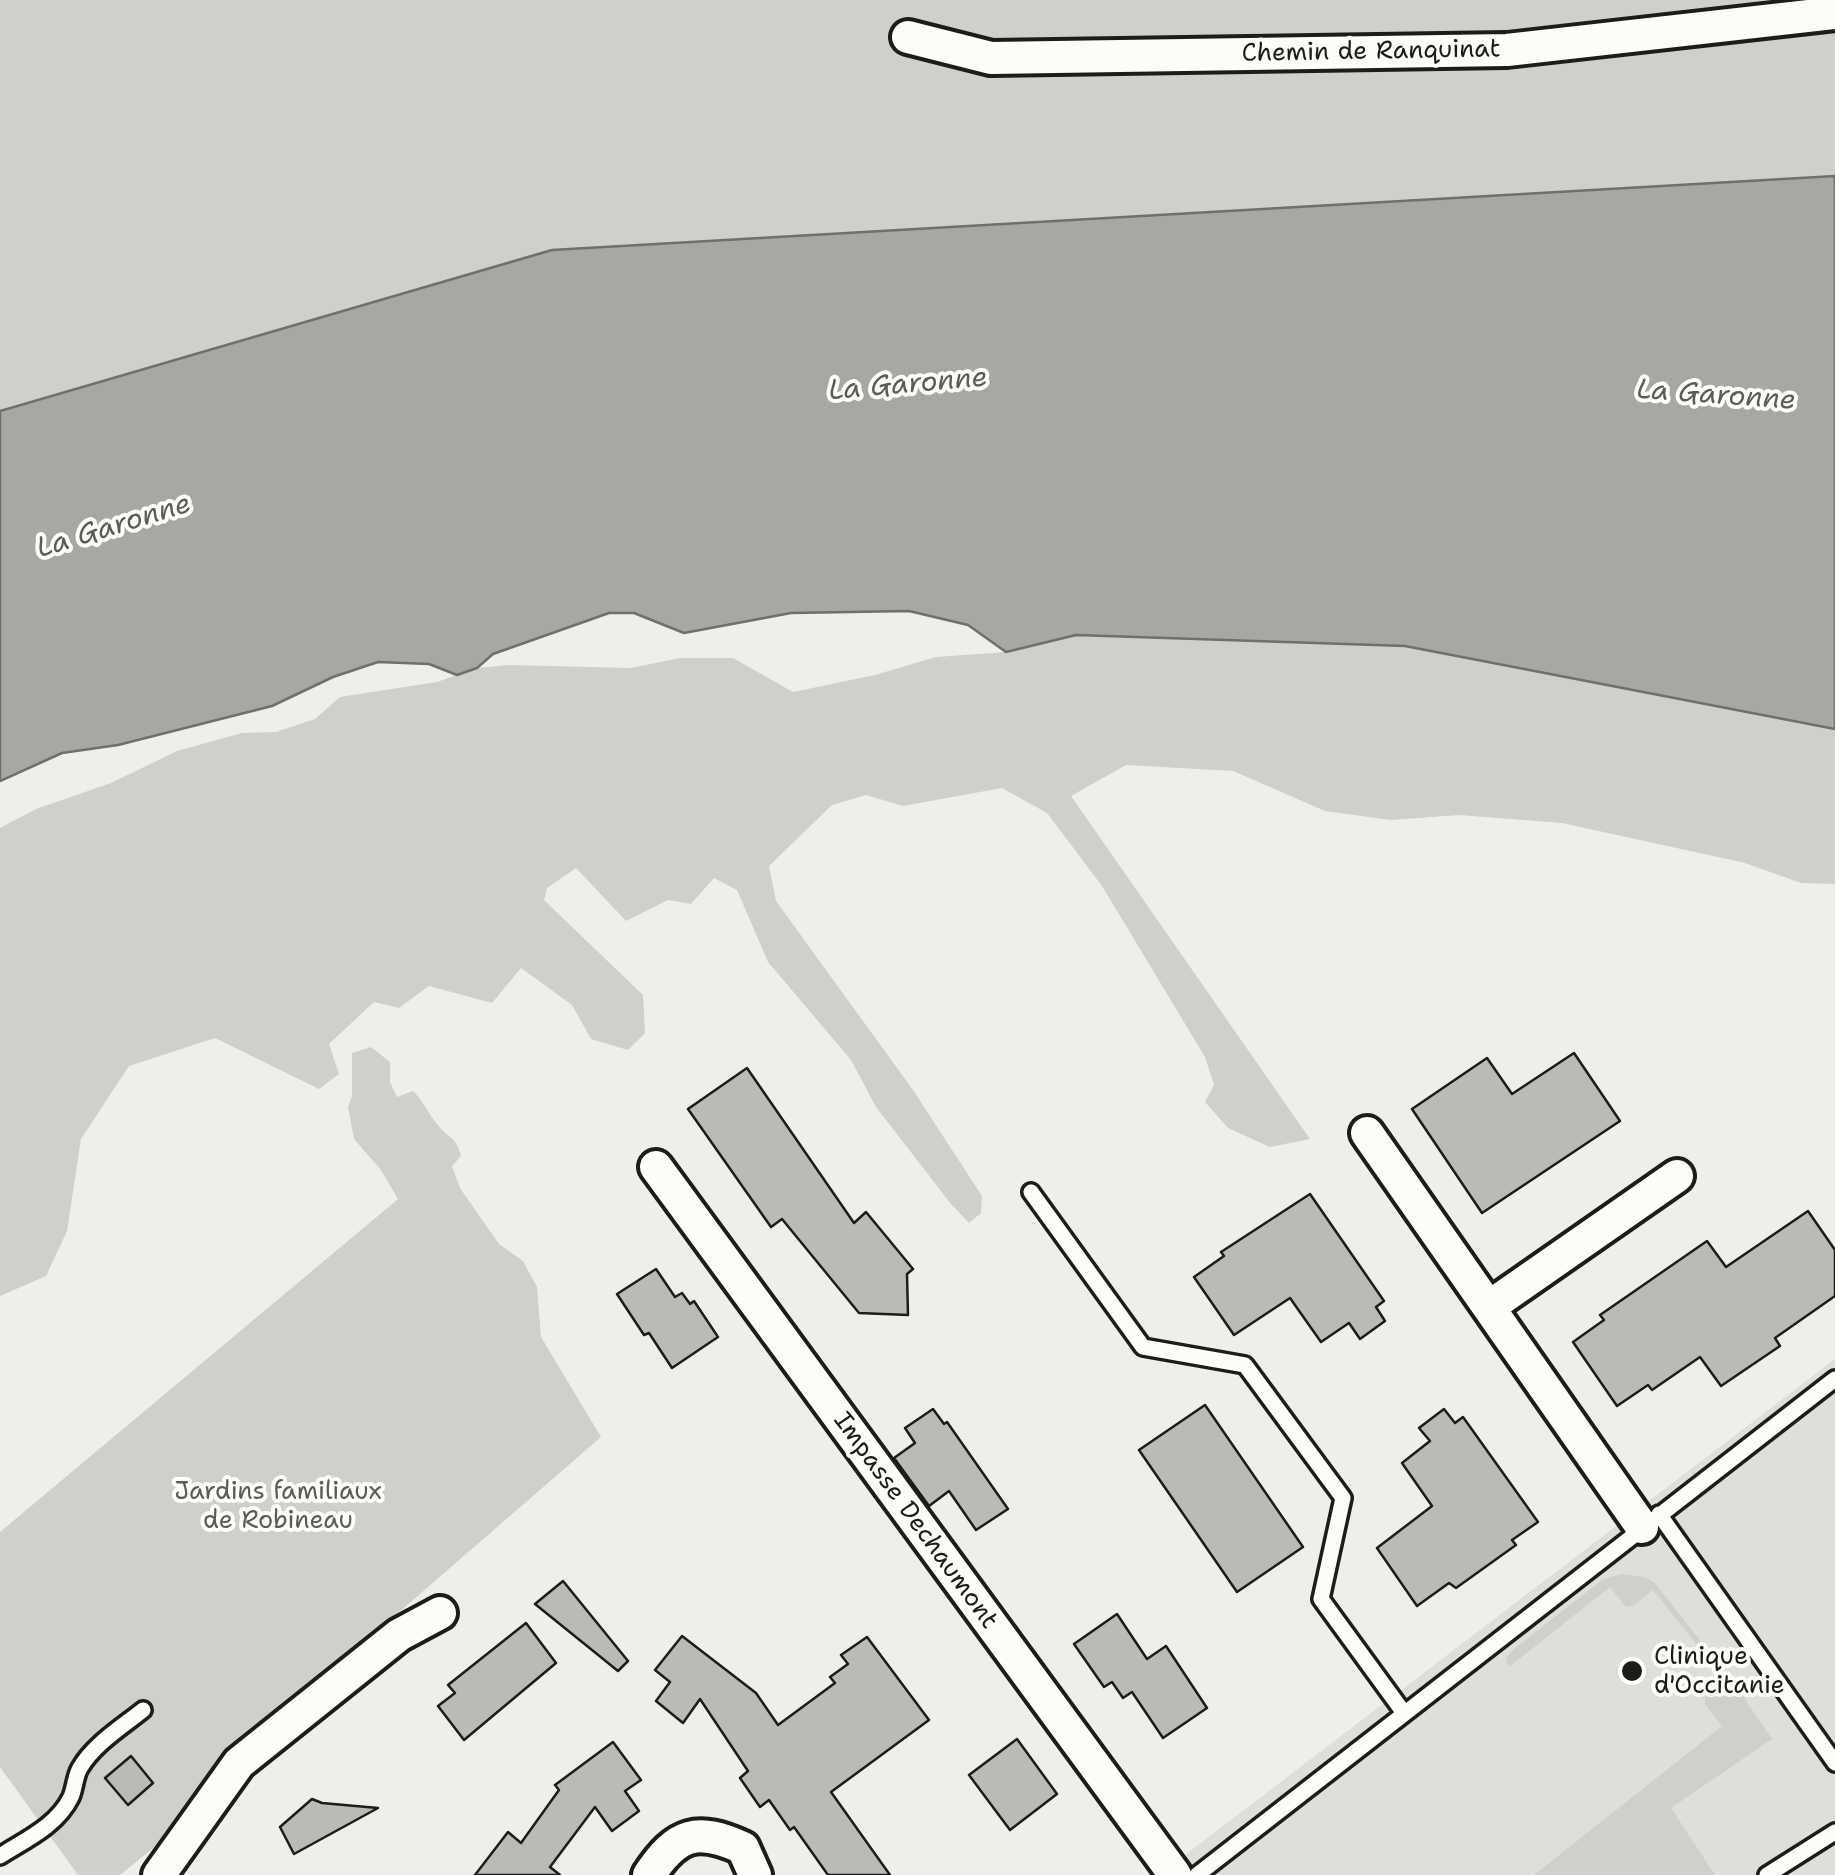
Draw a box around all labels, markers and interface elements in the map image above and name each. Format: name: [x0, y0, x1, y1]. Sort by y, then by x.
street label: Chemin de Ranquinat: [1241, 35, 1501, 69]
water label: La Garonne: [827, 361, 989, 409]
water label: La Garonne: [1635, 374, 1797, 418]
water label: La Garonne: [33, 488, 195, 566]
street label: Impasse Dechaumont: [826, 1407, 1004, 1635]
park label: Jardins familiaux de Robineau: [174, 1477, 382, 1536]
place label: Clinique d'Occitanie: [1654, 1642, 1785, 1701]
marker: Clinique d'Occitanie: [1619, 1658, 1645, 1684]

